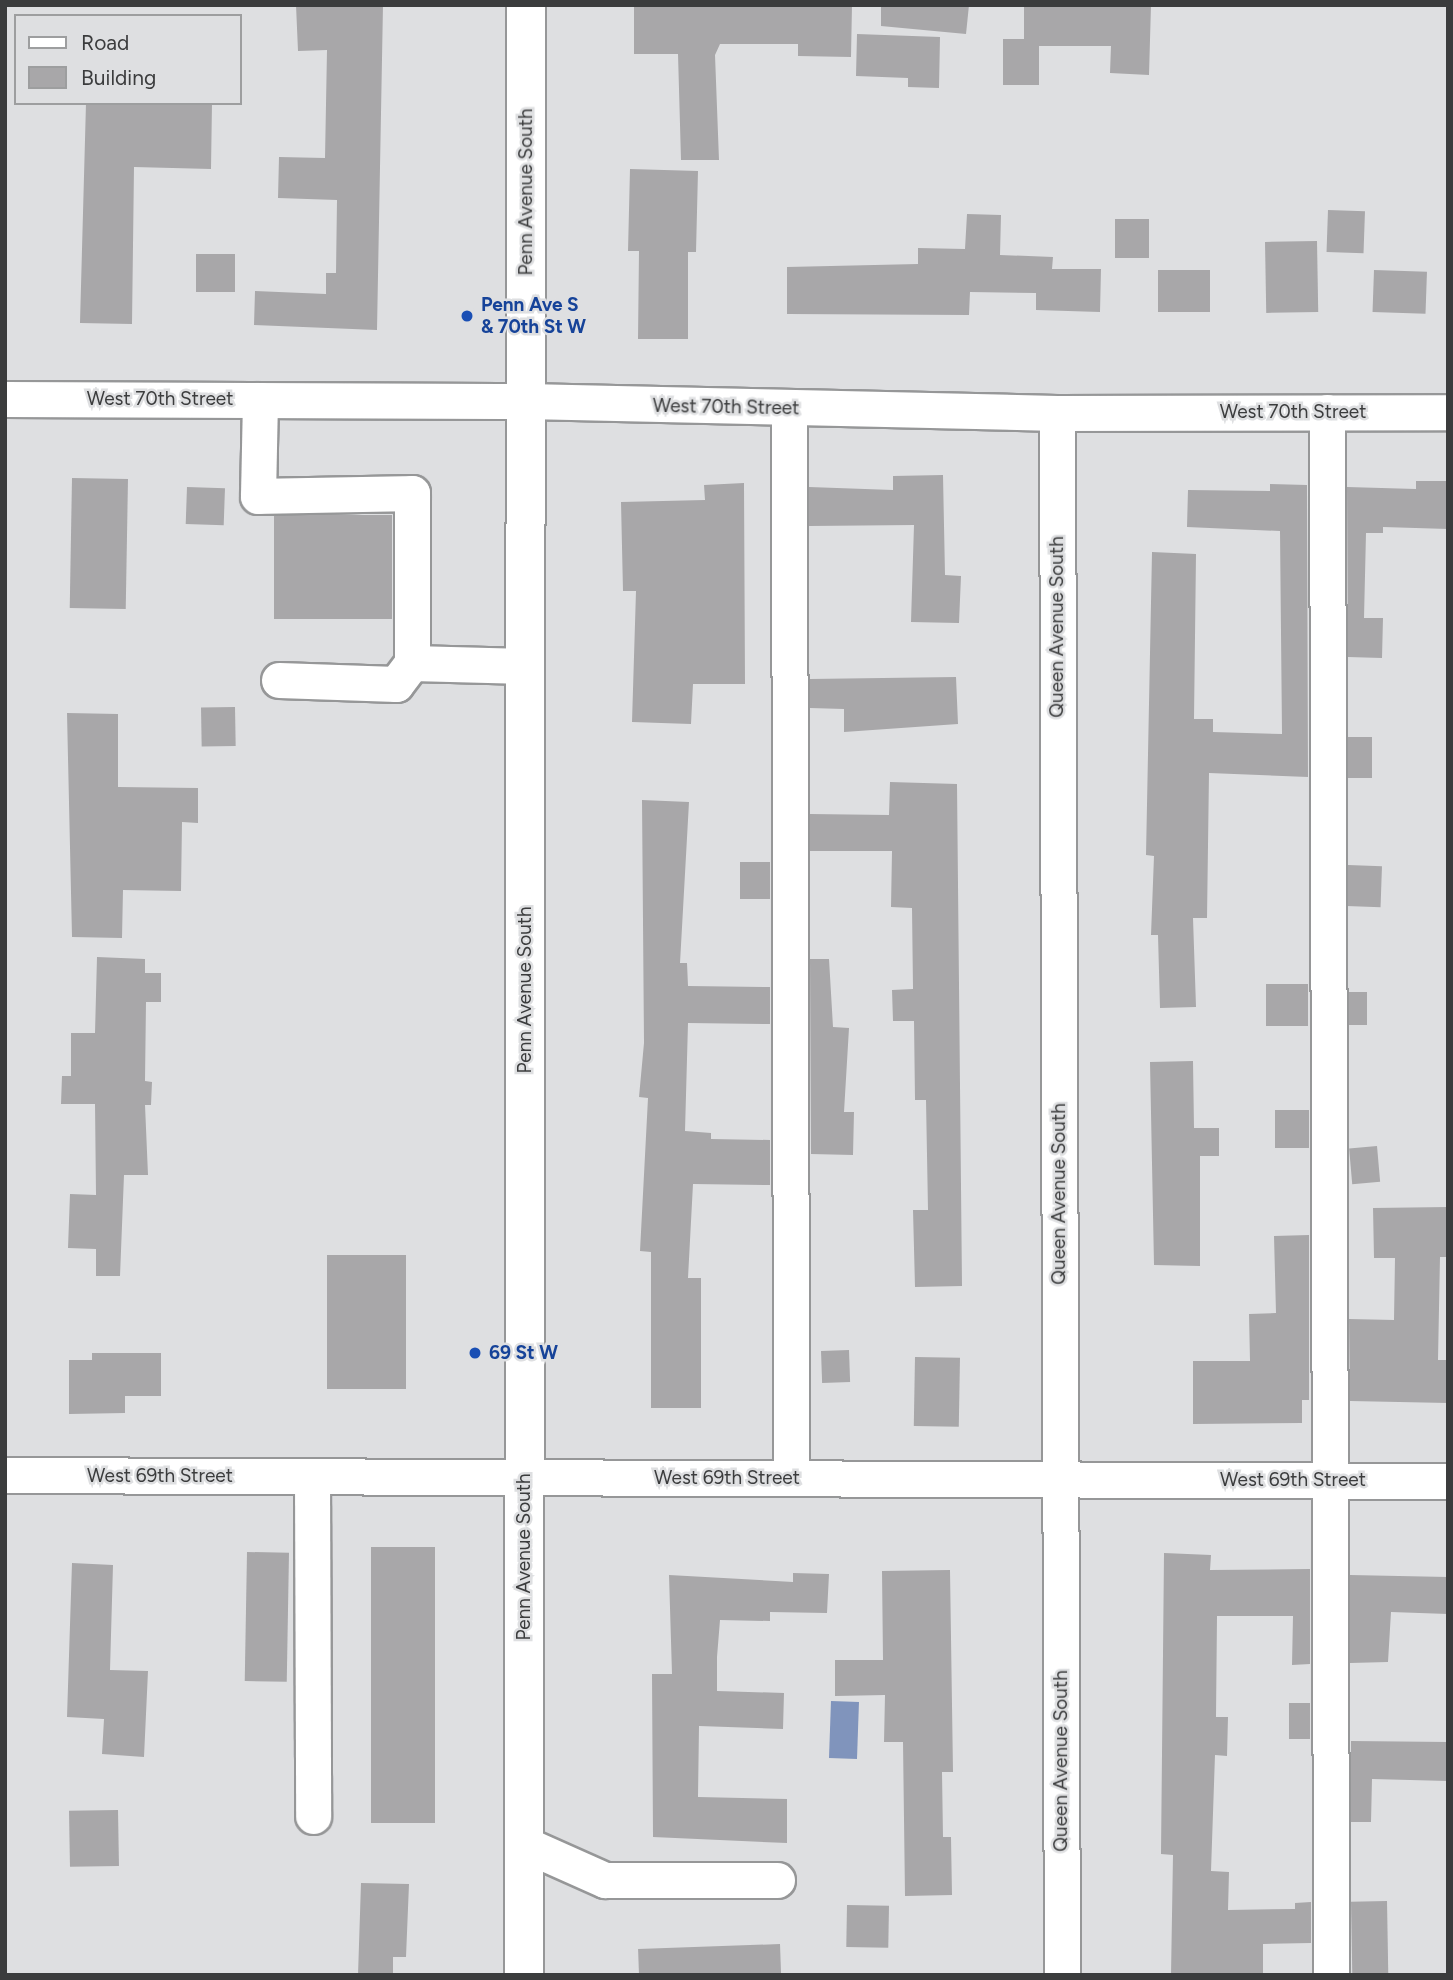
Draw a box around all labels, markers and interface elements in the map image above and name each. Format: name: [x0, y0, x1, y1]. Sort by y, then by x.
legend: [14, 14, 242, 105]
text: Road: [81, 30, 129, 55]
text: Building: [81, 65, 156, 90]
street label: Penn Avenue South: [515, 108, 537, 276]
place label: Penn Ave S & 70th St W: [481, 294, 586, 338]
marker: Penn Ave S & 70th St W: [459, 308, 475, 324]
street label: West 70th Street: [87, 388, 233, 410]
street label: West 70th Street: [652, 394, 800, 420]
street label: West 70th Street: [1220, 401, 1366, 423]
street label: Queen Avenue South: [1046, 536, 1068, 718]
street label: Penn Avenue South: [514, 906, 536, 1074]
street label: Queen Avenue South: [1048, 1103, 1070, 1285]
place label: 69 St W: [489, 1342, 558, 1364]
marker: 69 St W: [467, 1345, 483, 1361]
street label: West 69th Street: [87, 1465, 233, 1487]
street label: West 69th Street: [654, 1467, 800, 1489]
street label: West 69th Street: [1220, 1469, 1366, 1491]
street label: Penn Avenue South: [513, 1473, 535, 1641]
street label: Queen Avenue South: [1050, 1670, 1072, 1852]

